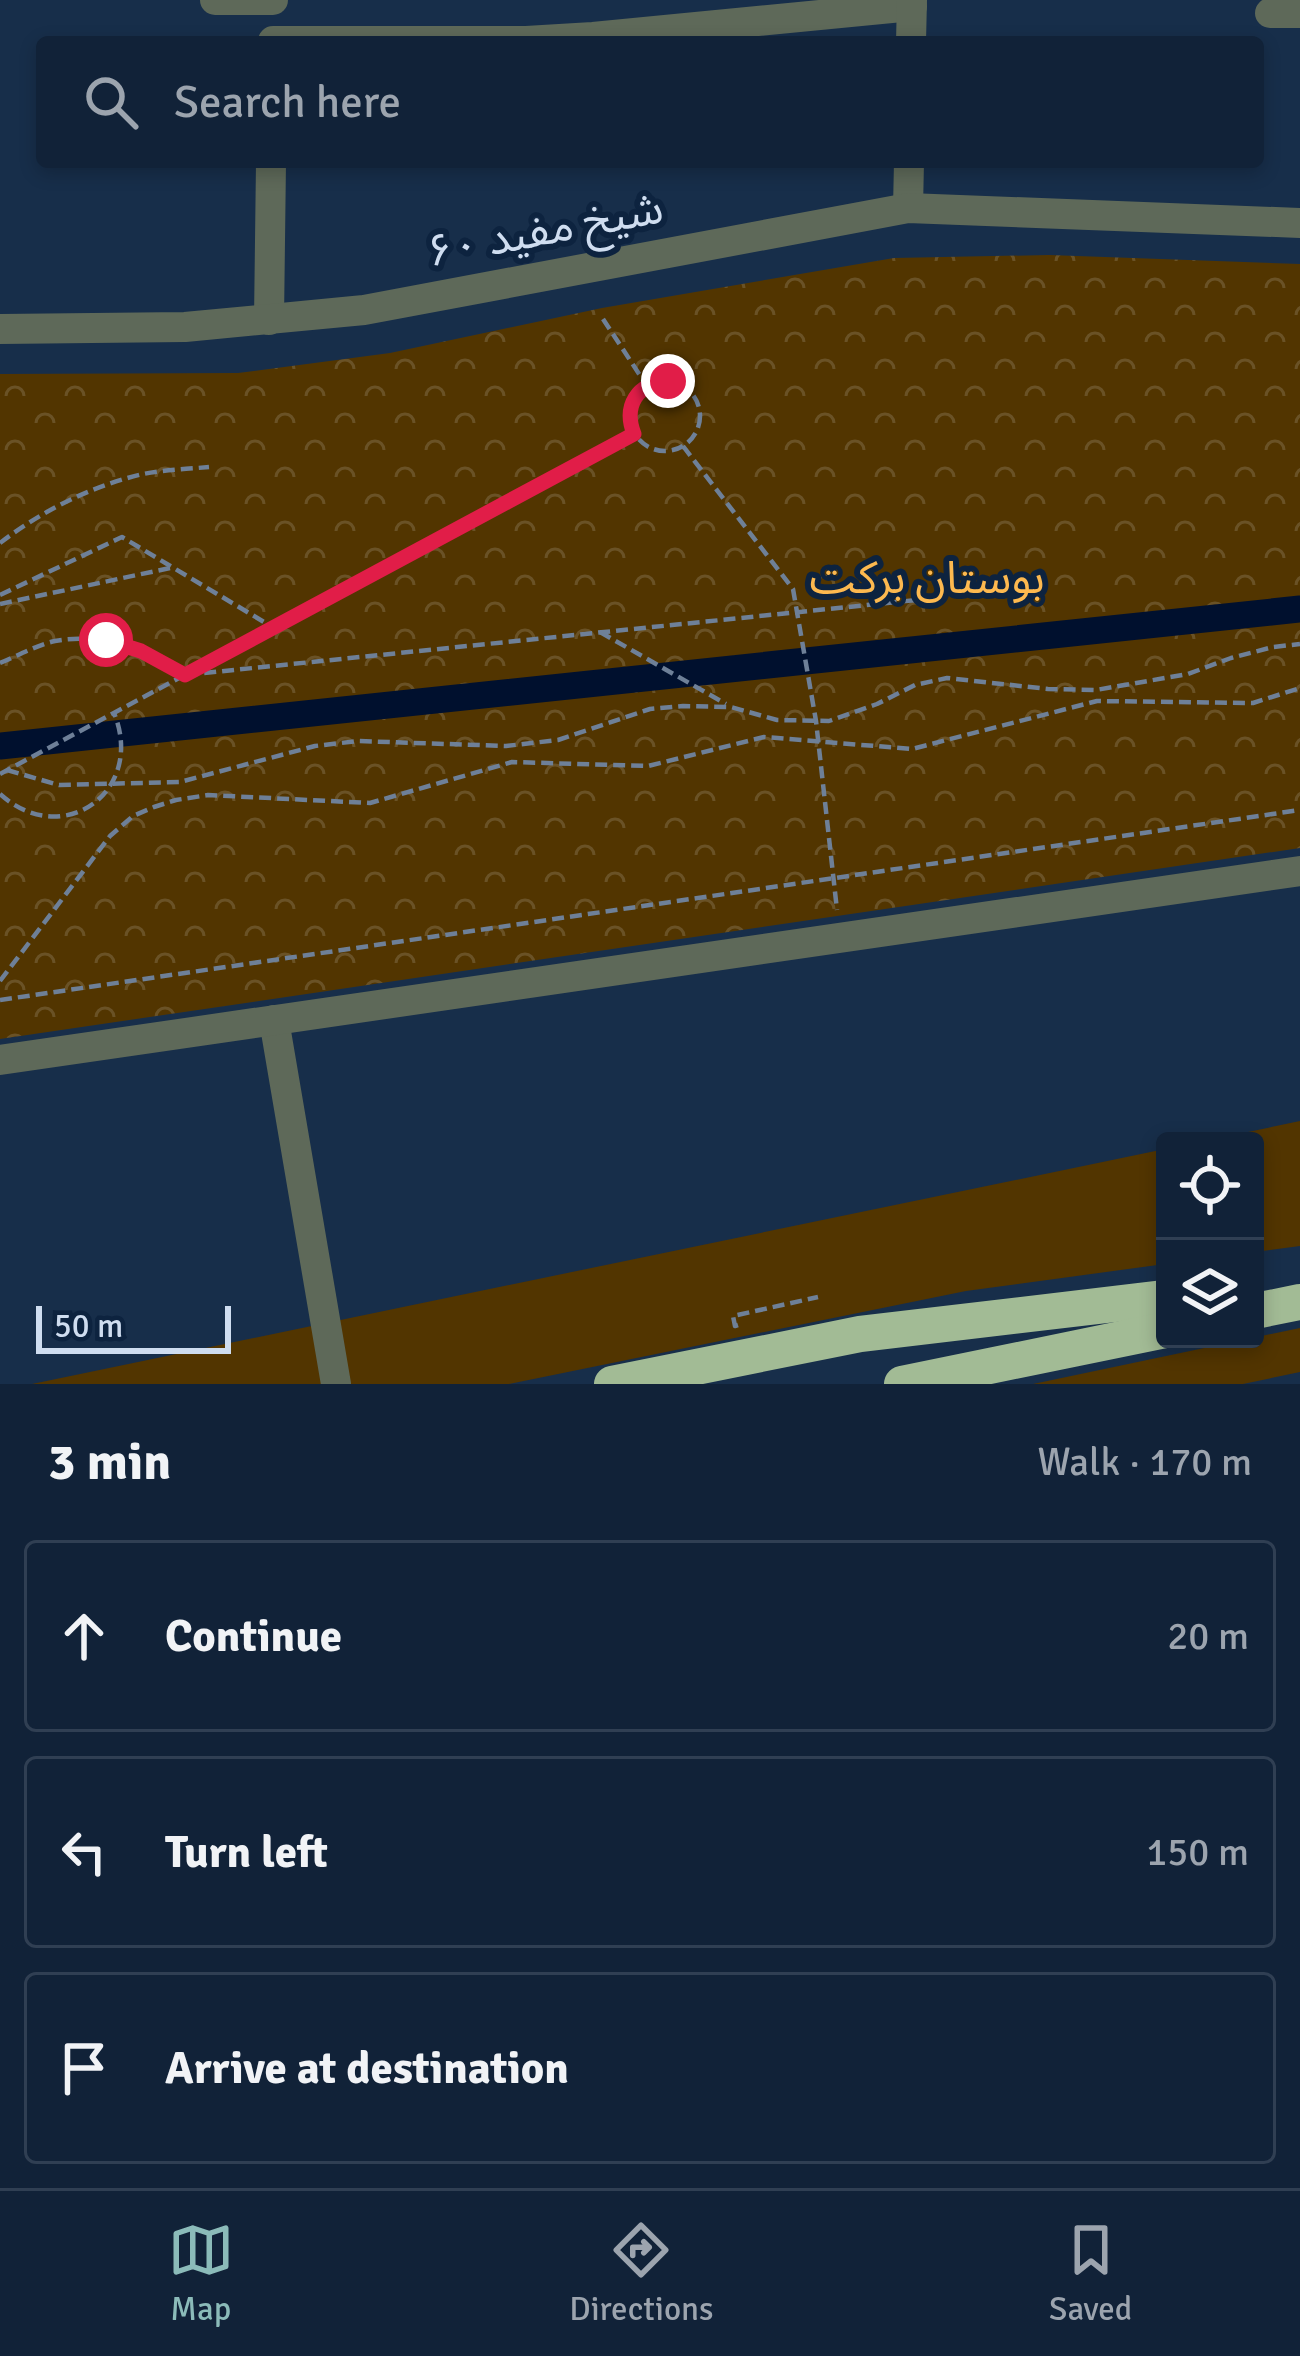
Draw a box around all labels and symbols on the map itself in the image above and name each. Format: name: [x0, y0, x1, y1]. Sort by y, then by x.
street label: شیخ مفید ۶۰: [422, 180, 669, 285]
route end: [641, 354, 695, 408]
park label: بوستان برکت: [809, 551, 1045, 606]
route start: [79, 613, 133, 667]
scale bar: [36, 1300, 231, 1353]

